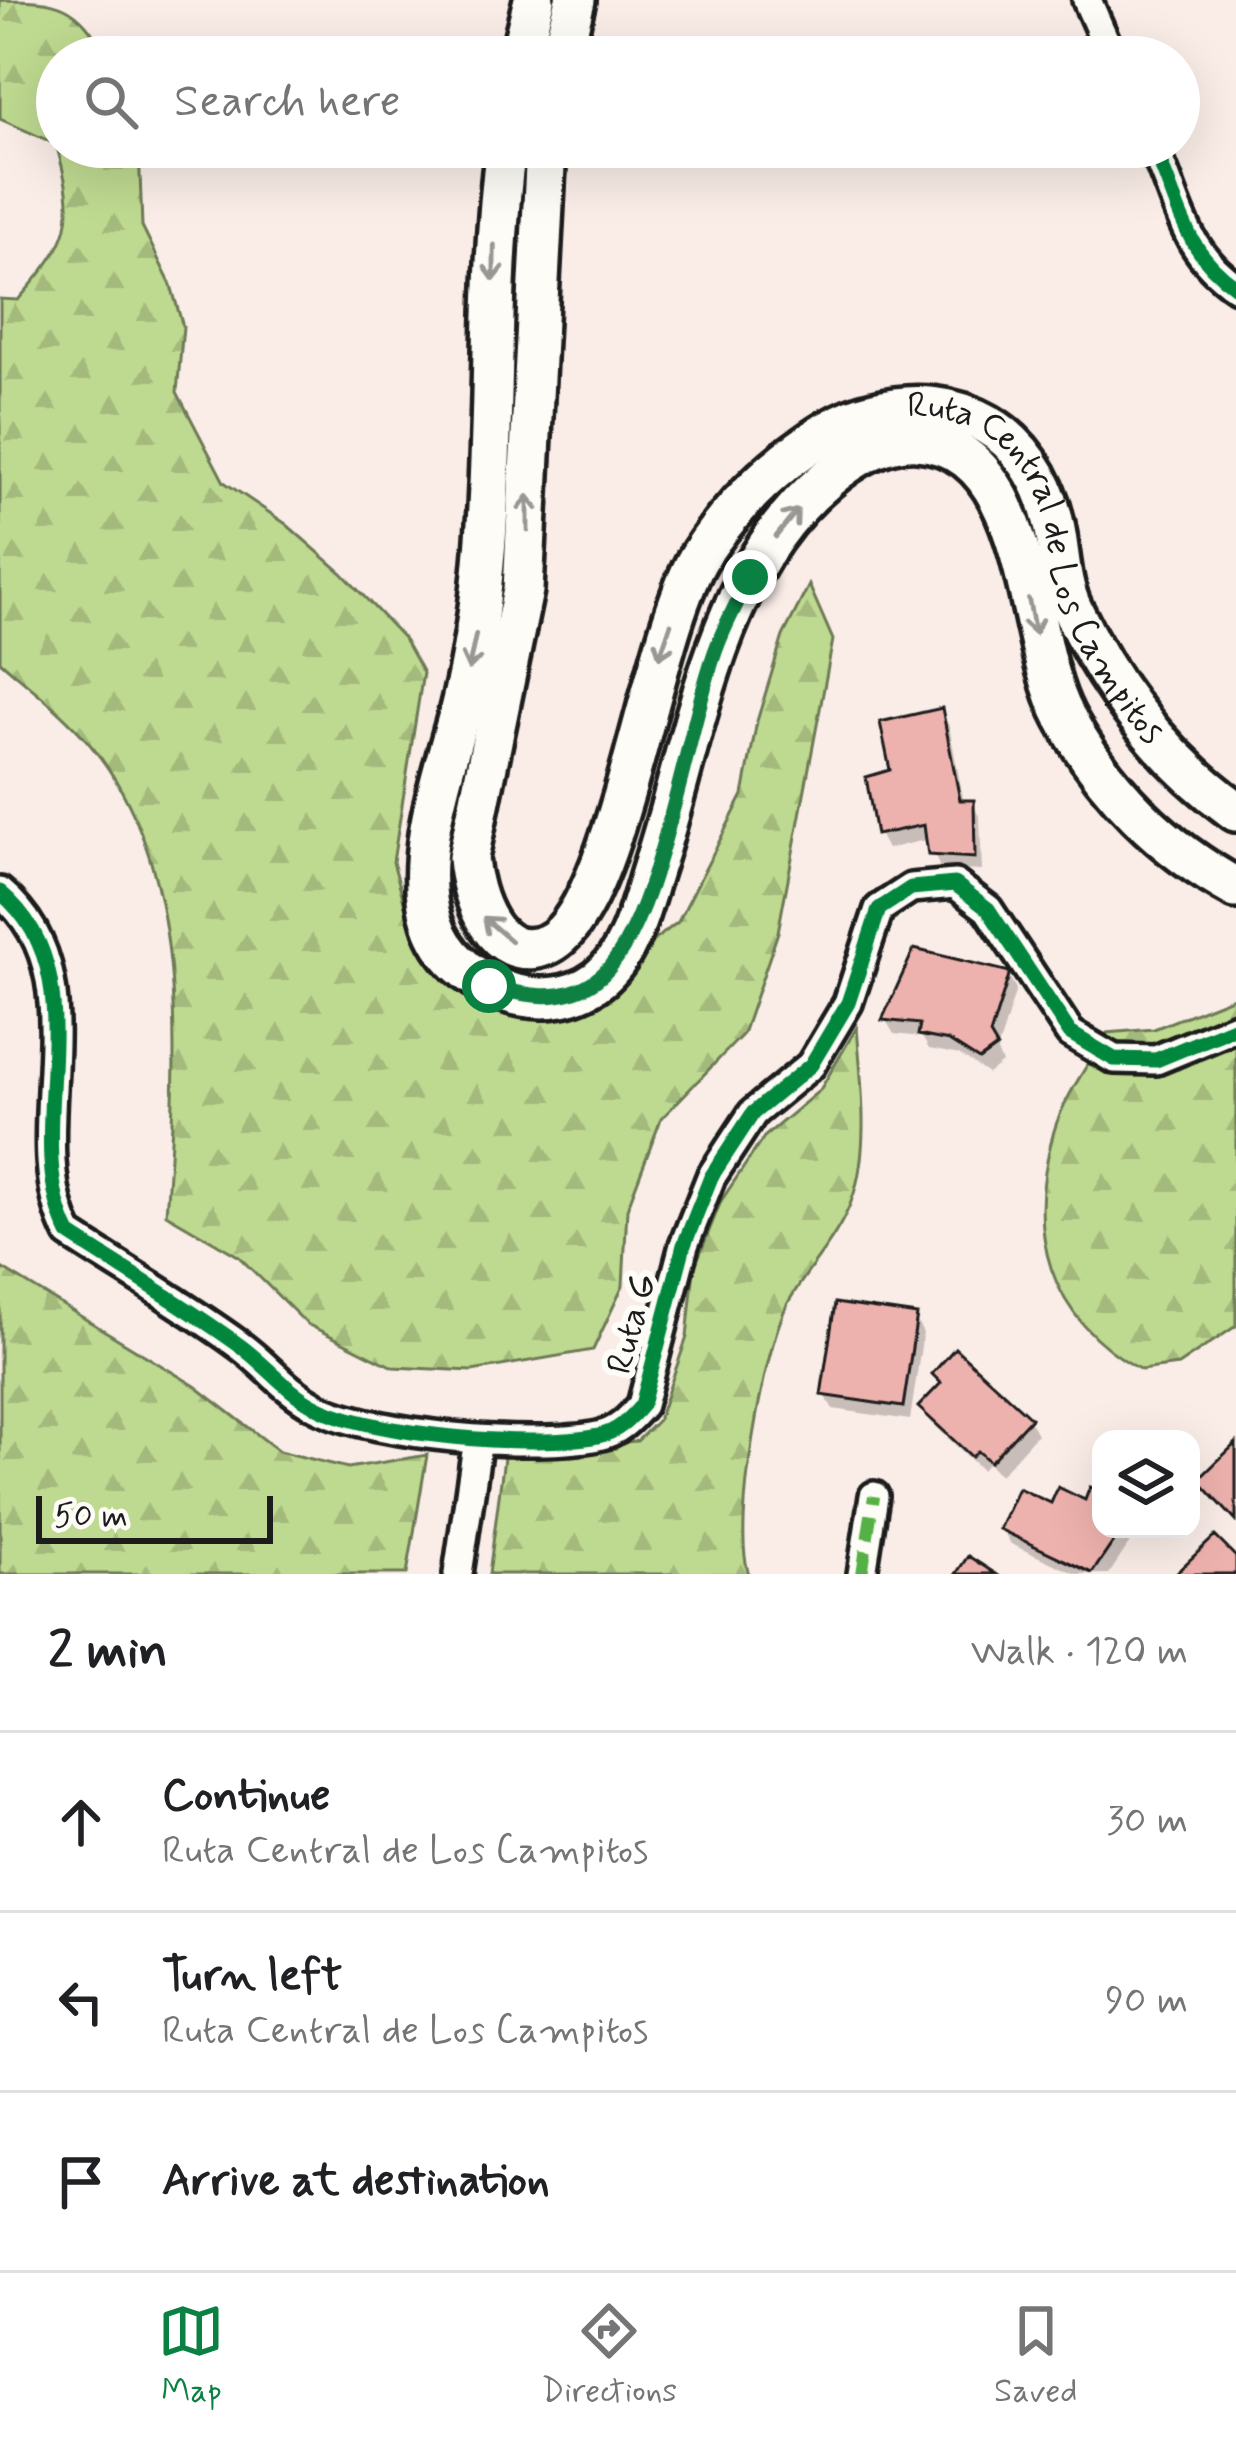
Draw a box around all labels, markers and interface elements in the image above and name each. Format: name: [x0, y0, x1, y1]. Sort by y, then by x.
search box: [36, 36, 1200, 168]
icon: search: [78, 69, 144, 135]
text: Search here: [174, 73, 401, 132]
one-way arrow: [483, 243, 505, 282]
street label: Ruta Central de Los Campitos: [907, 383, 1174, 755]
one-way arrow: [517, 494, 540, 533]
one-way arrow: [773, 507, 800, 539]
route end: [723, 550, 777, 604]
one-way arrow: [1022, 596, 1044, 635]
one-way arrow: [653, 621, 675, 659]
one-way arrow: [460, 631, 482, 670]
one-way arrow: [482, 916, 514, 943]
route start: [462, 959, 516, 1013]
street label: Ruta G: [597, 1269, 669, 1379]
map controls: [1092, 1430, 1200, 1538]
button: layers: [1092, 1430, 1200, 1538]
scale bar: [36, 1490, 273, 1543]
text: 50 m: [54, 1495, 128, 1539]
text: 2 min: [48, 1619, 168, 1685]
text: Walk · 120 m: [971, 1627, 1188, 1678]
text: Continue: [162, 1767, 330, 1826]
icon: ahead: [48, 1789, 114, 1855]
text: 30 m: [1106, 1796, 1188, 1847]
text: Ruta Central de Los Campitos: [162, 1826, 648, 1877]
text: Turn left: [162, 1947, 342, 2006]
icon: left: [48, 1969, 114, 2035]
text: 90 m: [1105, 1976, 1188, 2027]
text: Ruta Central de Los Campitos: [162, 2006, 648, 2057]
icon: arrive: [48, 2149, 114, 2215]
text: Arrive at destination: [162, 2152, 550, 2211]
tab: Map: [158, 2298, 224, 2414]
tab: Directions: [541, 2298, 677, 2414]
tab: Saved: [994, 2298, 1078, 2414]

